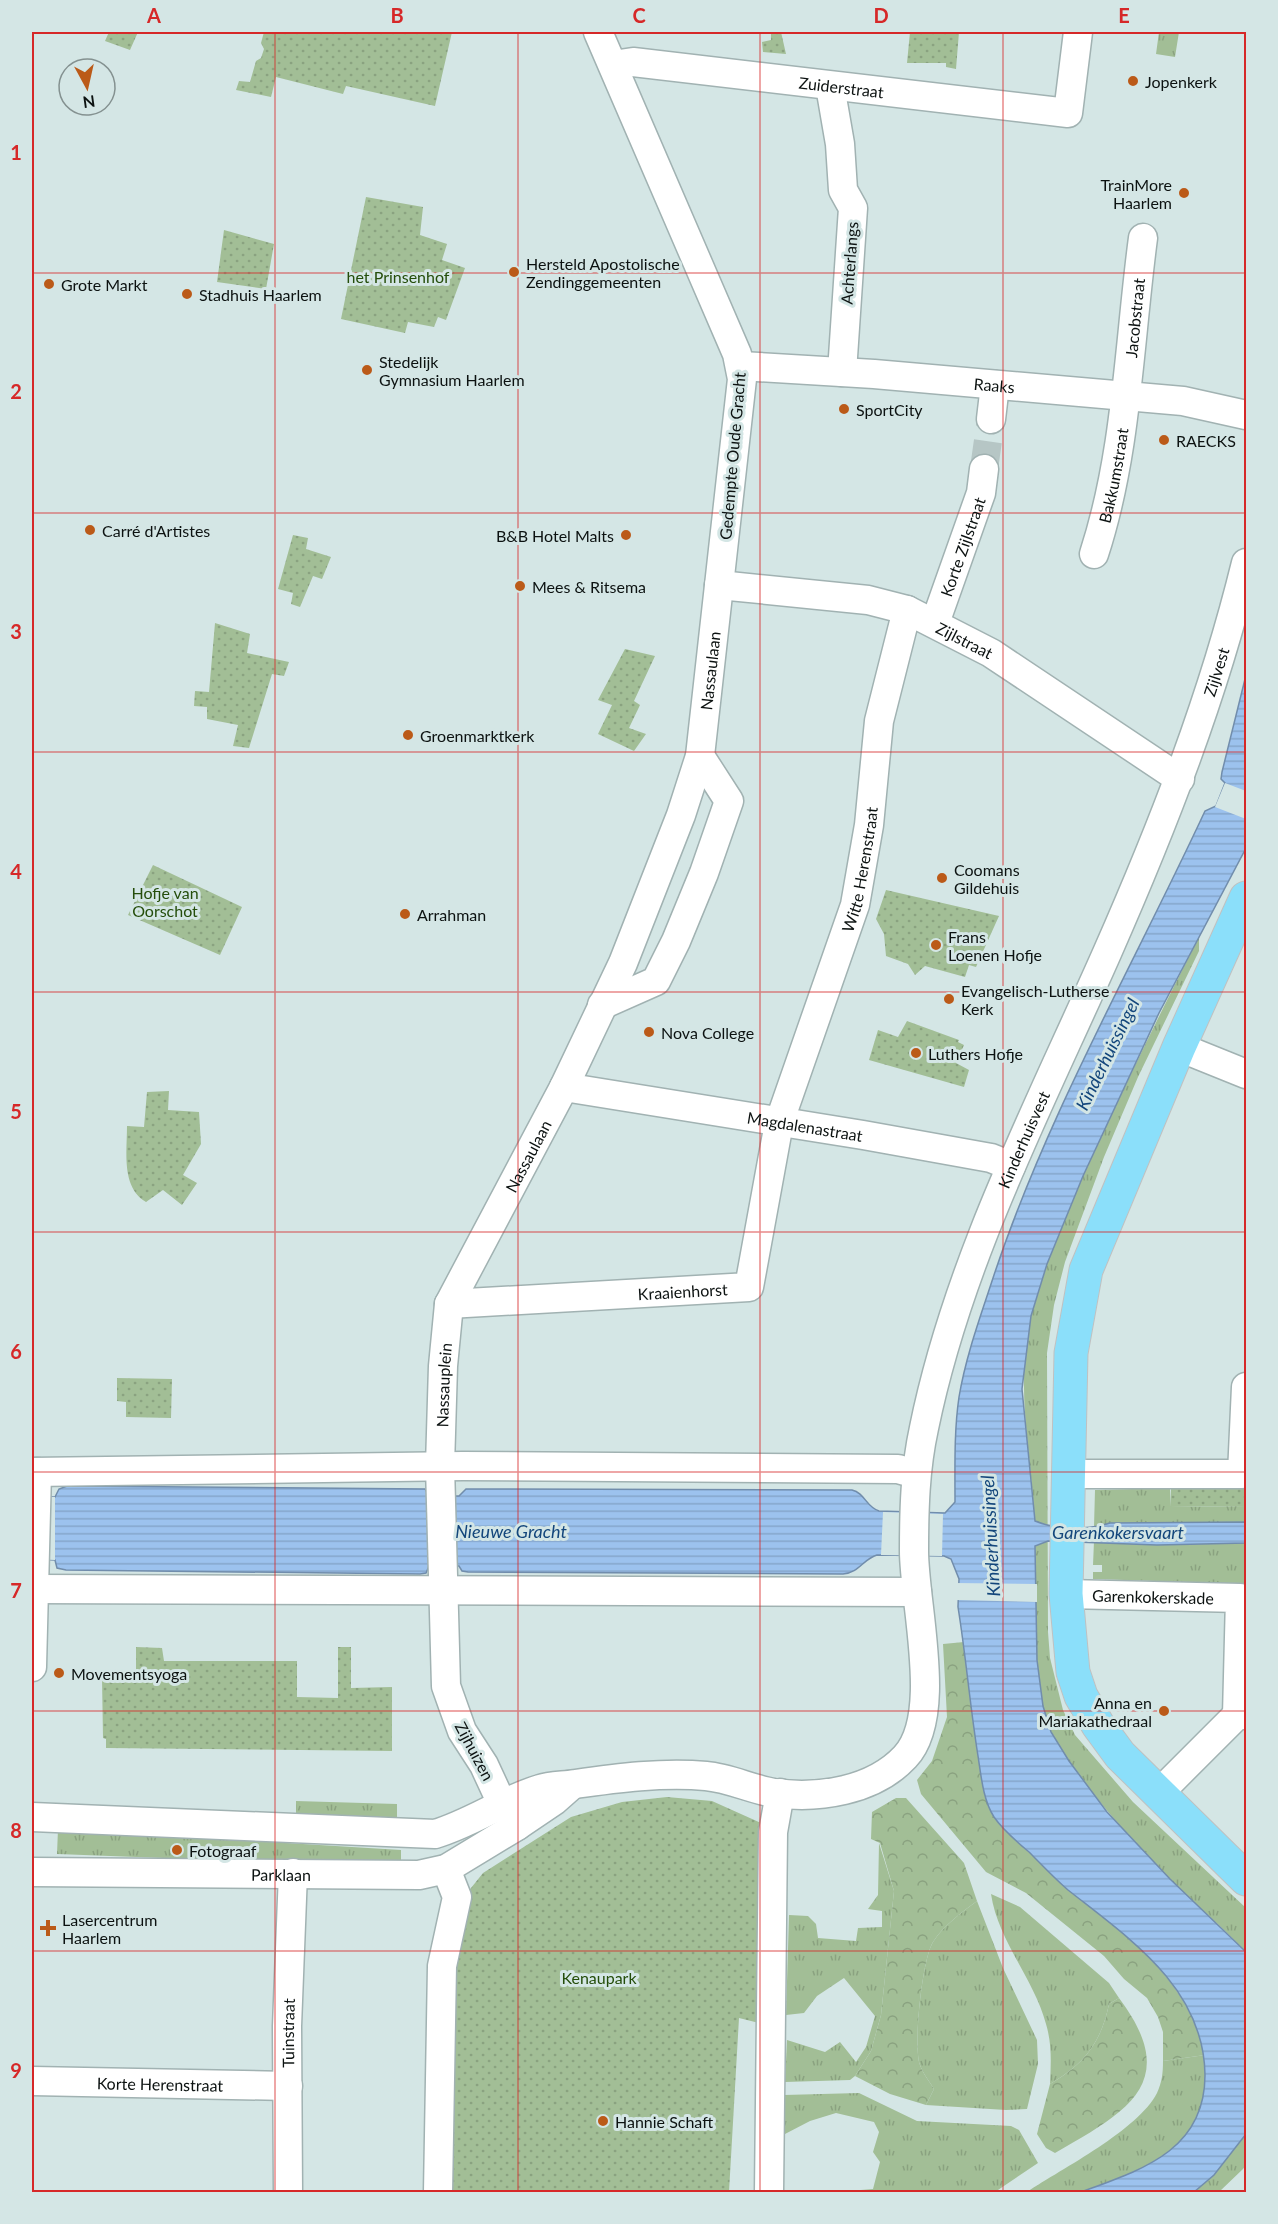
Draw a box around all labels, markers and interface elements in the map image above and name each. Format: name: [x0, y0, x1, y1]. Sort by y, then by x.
text: A: [146, 3, 161, 27]
text: B: [390, 3, 404, 27]
text: C: [632, 3, 646, 27]
text: D: [873, 3, 889, 27]
text: E: [1118, 3, 1130, 27]
north arrow: [57, 57, 117, 117]
street label: Zuiderstraat: [798, 72, 885, 101]
place label: Jopenkerk: [1145, 72, 1218, 91]
marker: Jopenkerk: [1126, 74, 1140, 88]
text: N: [82, 92, 97, 113]
text: 1: [10, 140, 22, 164]
place label: TrainMore Haarlem: [1100, 175, 1172, 212]
marker: TrainMore Haarlem: [1177, 186, 1191, 200]
street label: Achterlangs: [837, 221, 861, 305]
place label: Hersteld Apostolische Zendinggemeenten: [526, 254, 680, 291]
marker: Hersteld Apostolische Zendinggemeenten: [507, 265, 521, 279]
park label: het Prinsenhof: [347, 267, 450, 286]
place label: Grote Markt: [61, 275, 148, 294]
marker: Grote Markt: [42, 277, 56, 291]
street label: Jacobstraat: [1121, 277, 1148, 359]
place label: Stadhuis Haarlem: [199, 285, 322, 304]
marker: Stadhuis Haarlem: [180, 287, 194, 301]
place label: Stedelijk Gymnasium Haarlem: [379, 352, 525, 389]
marker: Stedelijk Gymnasium Haarlem: [360, 363, 374, 377]
street label: Gedempte Oude Gracht: [715, 371, 749, 541]
street label: Raaks: [973, 373, 1016, 396]
text: 2: [10, 379, 22, 403]
place label: SportCity: [856, 400, 923, 419]
marker: SportCity: [837, 402, 851, 416]
street label: Bakkumstraat: [1094, 426, 1131, 525]
place label: RAECKS: [1176, 431, 1236, 450]
marker: RAECKS: [1157, 433, 1171, 447]
street label: Korte Zijlstraat: [936, 494, 988, 599]
place label: Carré d'Artistes: [102, 521, 210, 540]
marker: Carré d'Artistes: [83, 523, 97, 537]
place label: B&B Hotel Malts: [496, 526, 614, 545]
marker: B&B Hotel Malts: [619, 528, 633, 542]
place label: Mees & Ritsema: [532, 577, 646, 596]
marker: Mees & Ritsema: [513, 579, 527, 593]
street label: Zijlstraat: [933, 617, 997, 662]
text: 3: [10, 619, 22, 643]
street label: Nassaulaan: [696, 630, 723, 711]
street label: Zijlvest: [1199, 645, 1232, 699]
place label: Groenmarktkerk: [420, 726, 535, 745]
marker: Groenmarktkerk: [401, 728, 415, 742]
street label: Witte Herenstraat: [837, 806, 880, 934]
text: 4: [10, 859, 22, 883]
place label: Coomans Gildehuis: [954, 860, 1020, 897]
marker: Coomans Gildehuis: [935, 871, 949, 885]
park label: Hofje van Oorschot: [131, 883, 199, 920]
place label: Arrahman: [417, 905, 486, 924]
marker: Arrahman: [398, 907, 412, 921]
place label: Frans Loenen Hofje: [948, 927, 1042, 964]
marker: Frans Loenen Hofje: [929, 938, 943, 952]
place label: Evangelisch-Lutherse Kerk: [961, 981, 1109, 1018]
marker: Evangelisch-Lutherse Kerk: [942, 992, 956, 1006]
water label: Kinderhuissingel: [1070, 995, 1144, 1113]
place label: Nova College: [661, 1023, 754, 1042]
marker: Nova College: [642, 1025, 656, 1039]
place label: Luthers Hofje: [928, 1044, 1023, 1063]
marker: Luthers Hofje: [909, 1046, 923, 1060]
street label: Kinderhuisvest: [993, 1087, 1053, 1191]
text: 5: [10, 1099, 22, 1123]
street label: Magdalenastraat: [746, 1107, 864, 1144]
street label: Nassaulaan: [501, 1116, 555, 1195]
street label: Kraaienhorst: [637, 1279, 728, 1303]
text: 6: [10, 1339, 22, 1363]
street label: Nassauplein: [432, 1342, 455, 1428]
water label: Kinderhuissingel: [976, 1475, 1004, 1597]
water label: Nieuwe Gracht: [455, 1520, 567, 1542]
water label: Garenkokersvaart: [1052, 1521, 1184, 1543]
text: 7: [10, 1578, 22, 1602]
street label: Garenkokerskade: [1092, 1585, 1214, 1607]
place label: Movementsyoga: [71, 1664, 187, 1683]
marker: Movementsyoga: [52, 1666, 66, 1680]
place label: Anna en Mariakathedraal: [1038, 1693, 1152, 1730]
marker: Anna en Mariakathedraal: [1157, 1704, 1171, 1718]
street label: Zijhuizen: [452, 1719, 498, 1783]
text: 8: [10, 1818, 22, 1842]
place label: Fotograaf: [189, 1841, 257, 1860]
marker: Fotograaf: [170, 1843, 184, 1857]
street label: Parklaan: [251, 1864, 311, 1884]
place label: Lasercentrum Haarlem: [62, 1910, 157, 1947]
marker: Lasercentrum Haarlem: [39, 1919, 57, 1937]
park label: Kenaupark: [561, 1968, 637, 1987]
street label: Tuinstraat: [277, 1998, 298, 2068]
text: 9: [10, 2058, 22, 2082]
street label: Korte Herenstraat: [97, 2073, 224, 2094]
place label: Hannie Schaft: [615, 2112, 713, 2131]
marker: Hannie Schaft: [596, 2114, 610, 2128]

